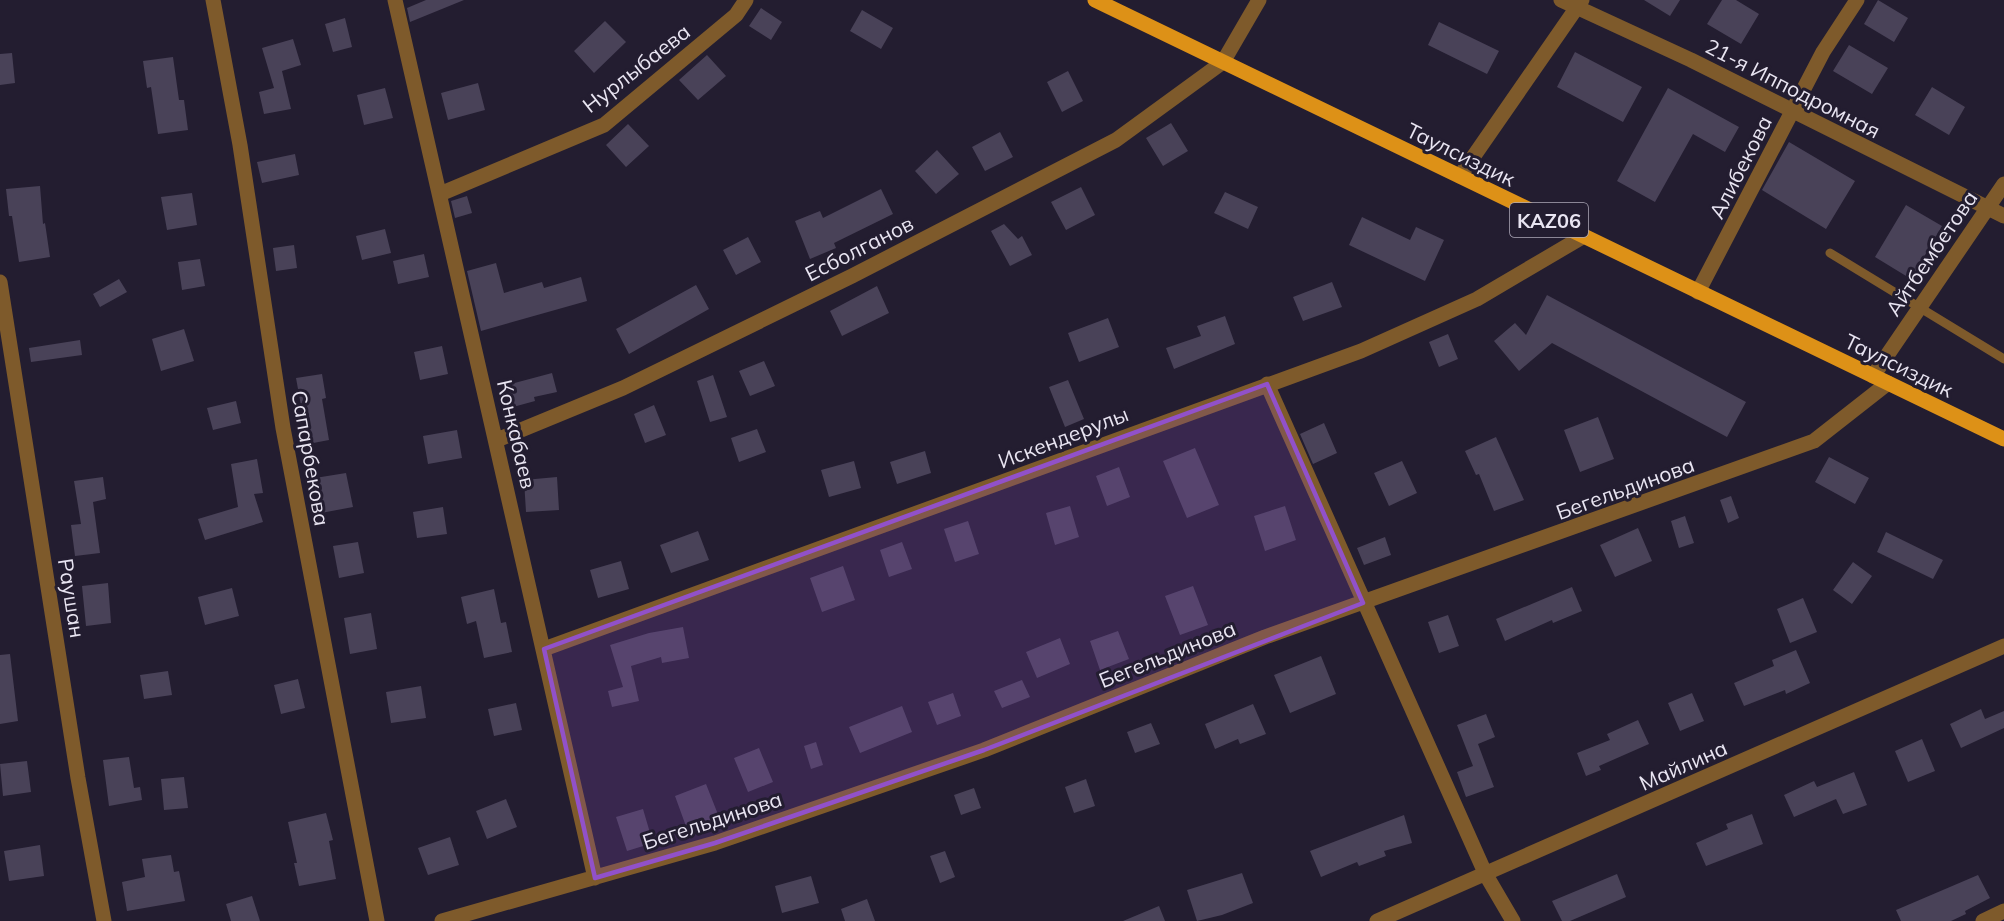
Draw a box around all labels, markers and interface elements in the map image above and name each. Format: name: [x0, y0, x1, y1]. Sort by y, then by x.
street label: Нурлыбаева: [577, 18, 695, 118]
street label: 21-я Ипподромная: [1701, 33, 1885, 143]
street label: Алибекова: [1703, 111, 1777, 223]
street label: Таулсиздик: [1402, 117, 1520, 192]
street label: Айтбембетова: [1880, 185, 1982, 321]
road number: KAZ06: [1510, 203, 1588, 237]
street label: Есболганов: [800, 210, 918, 286]
street label: Таулсиздик: [1840, 328, 1958, 403]
street label: Конкабаев: [492, 377, 542, 491]
street label: Сапарбекова: [286, 388, 336, 528]
street label: Искендерулы: [994, 400, 1132, 474]
street label: Бегельдинова: [1552, 451, 1698, 525]
street label: Раушан: [53, 556, 91, 640]
street label: Бегельдинова: [1095, 615, 1239, 693]
street label: Майлина: [1635, 734, 1731, 796]
street label: Бегельдинова: [639, 785, 785, 855]

